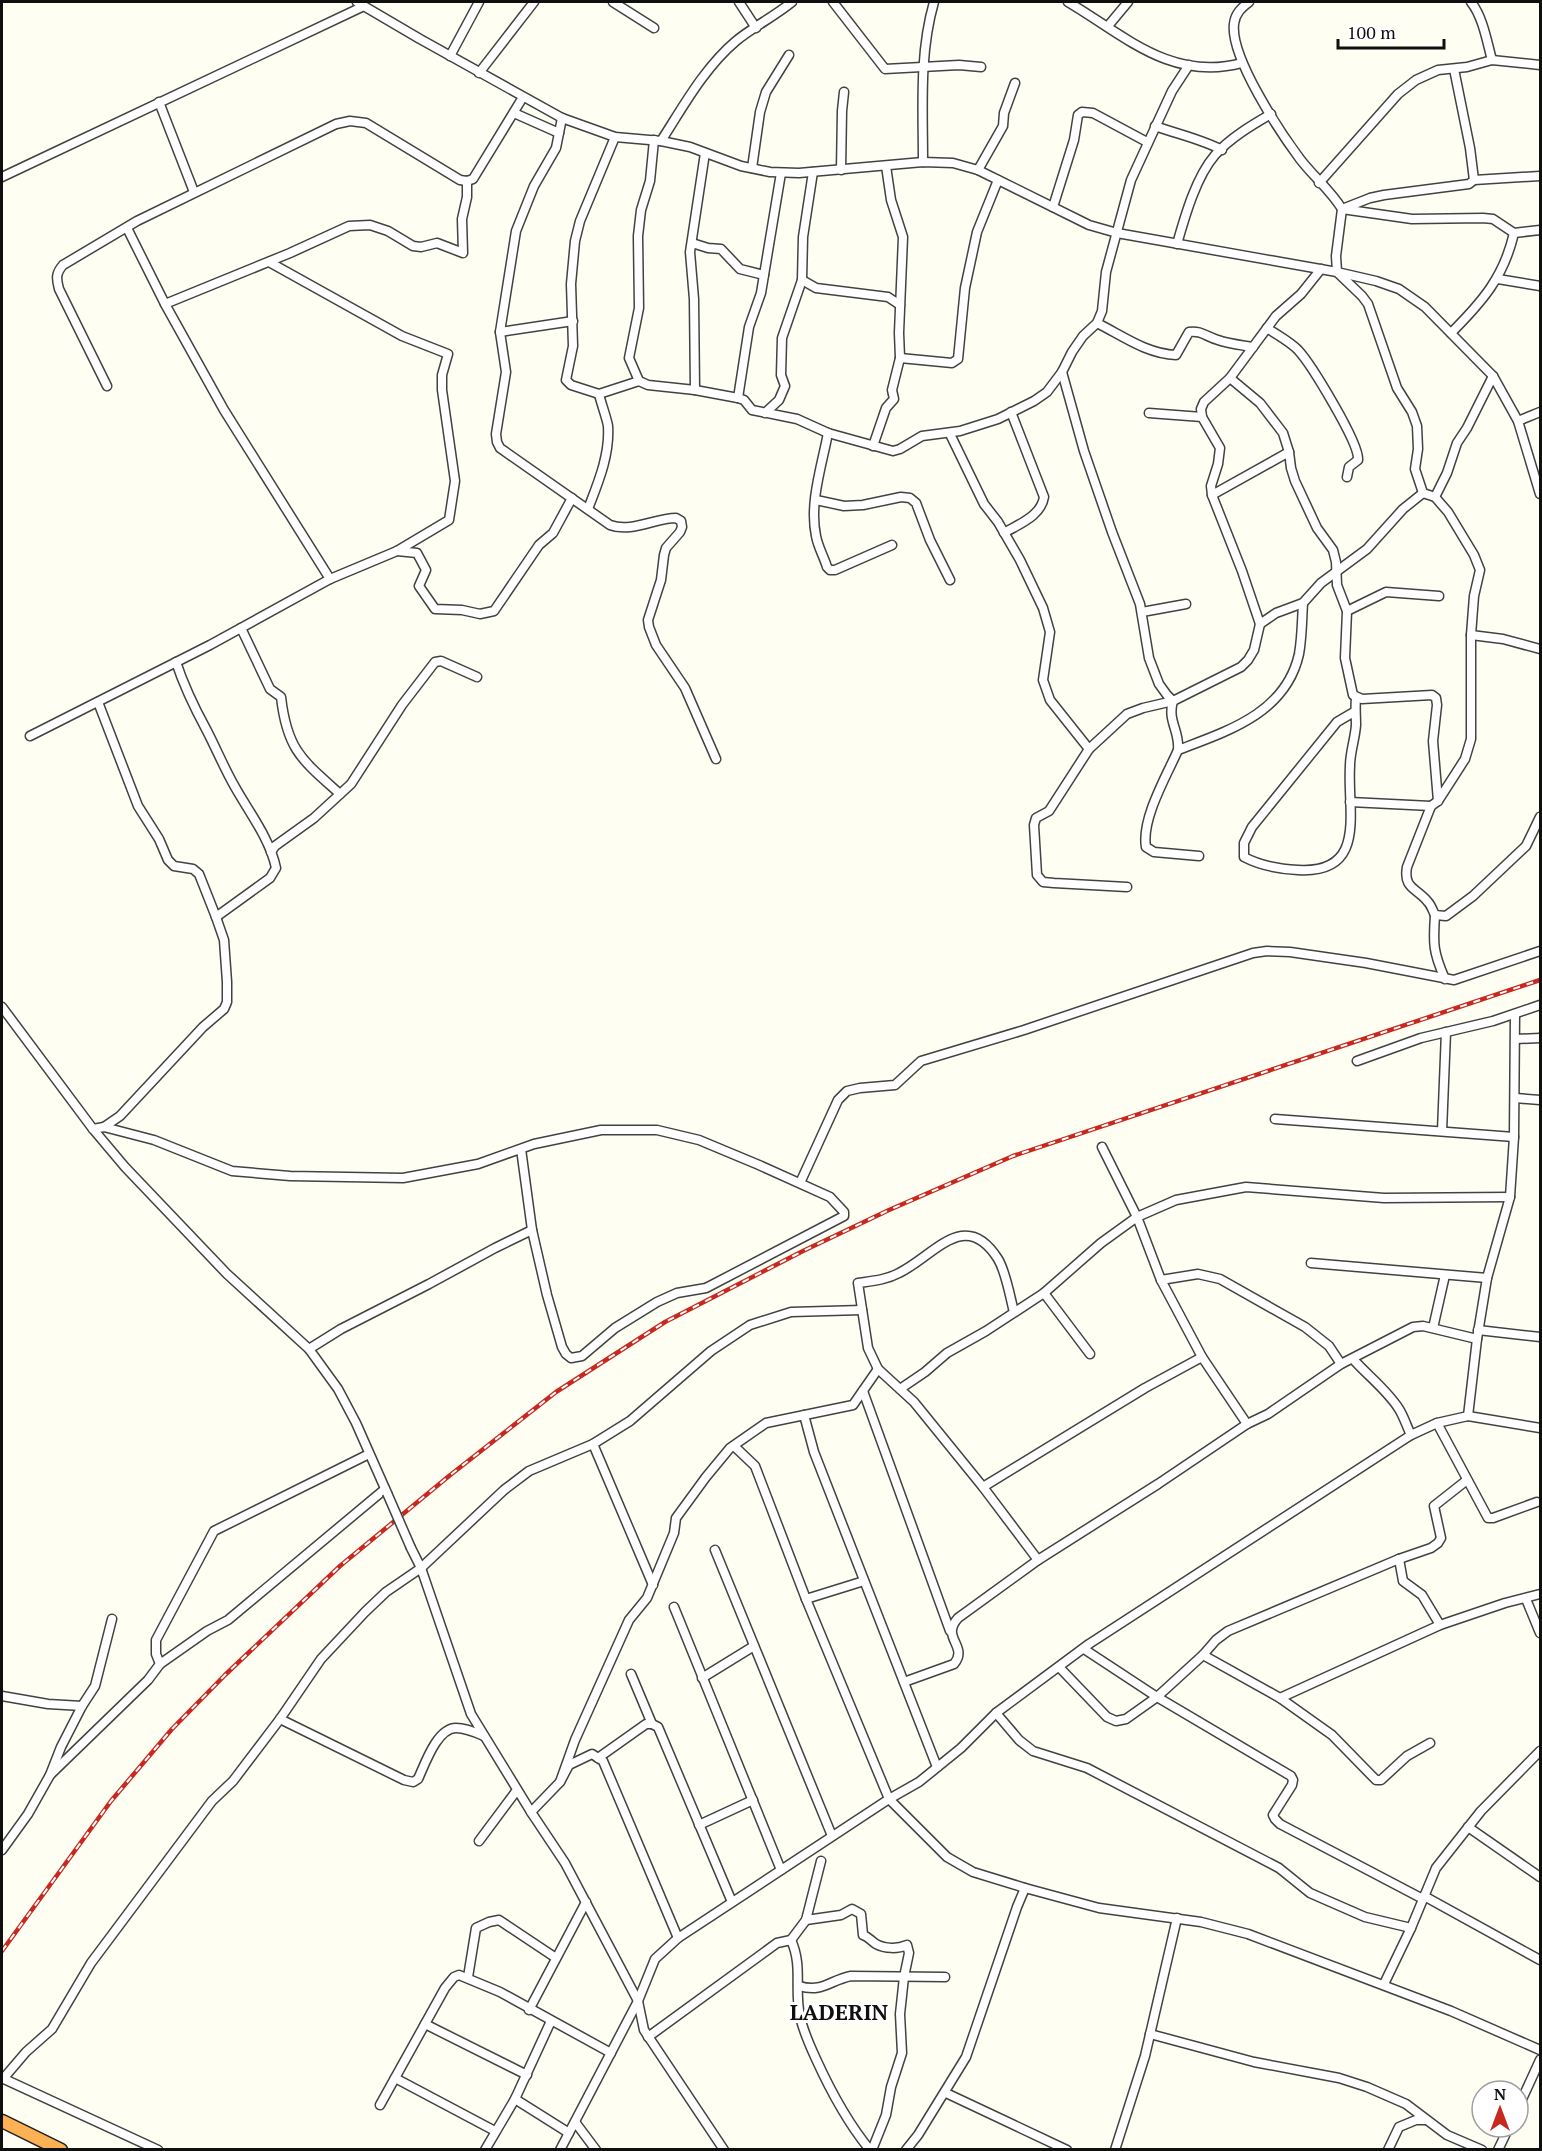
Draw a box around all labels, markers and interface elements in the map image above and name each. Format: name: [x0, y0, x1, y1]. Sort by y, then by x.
scale bar: [1338, 12, 1444, 50]
text: 100 m: [1347, 20, 1396, 44]
district label: LADERIN: [790, 1997, 889, 2026]
north arrow: [1470, 2079, 1530, 2139]
text: N: [1494, 2083, 1506, 2105]

